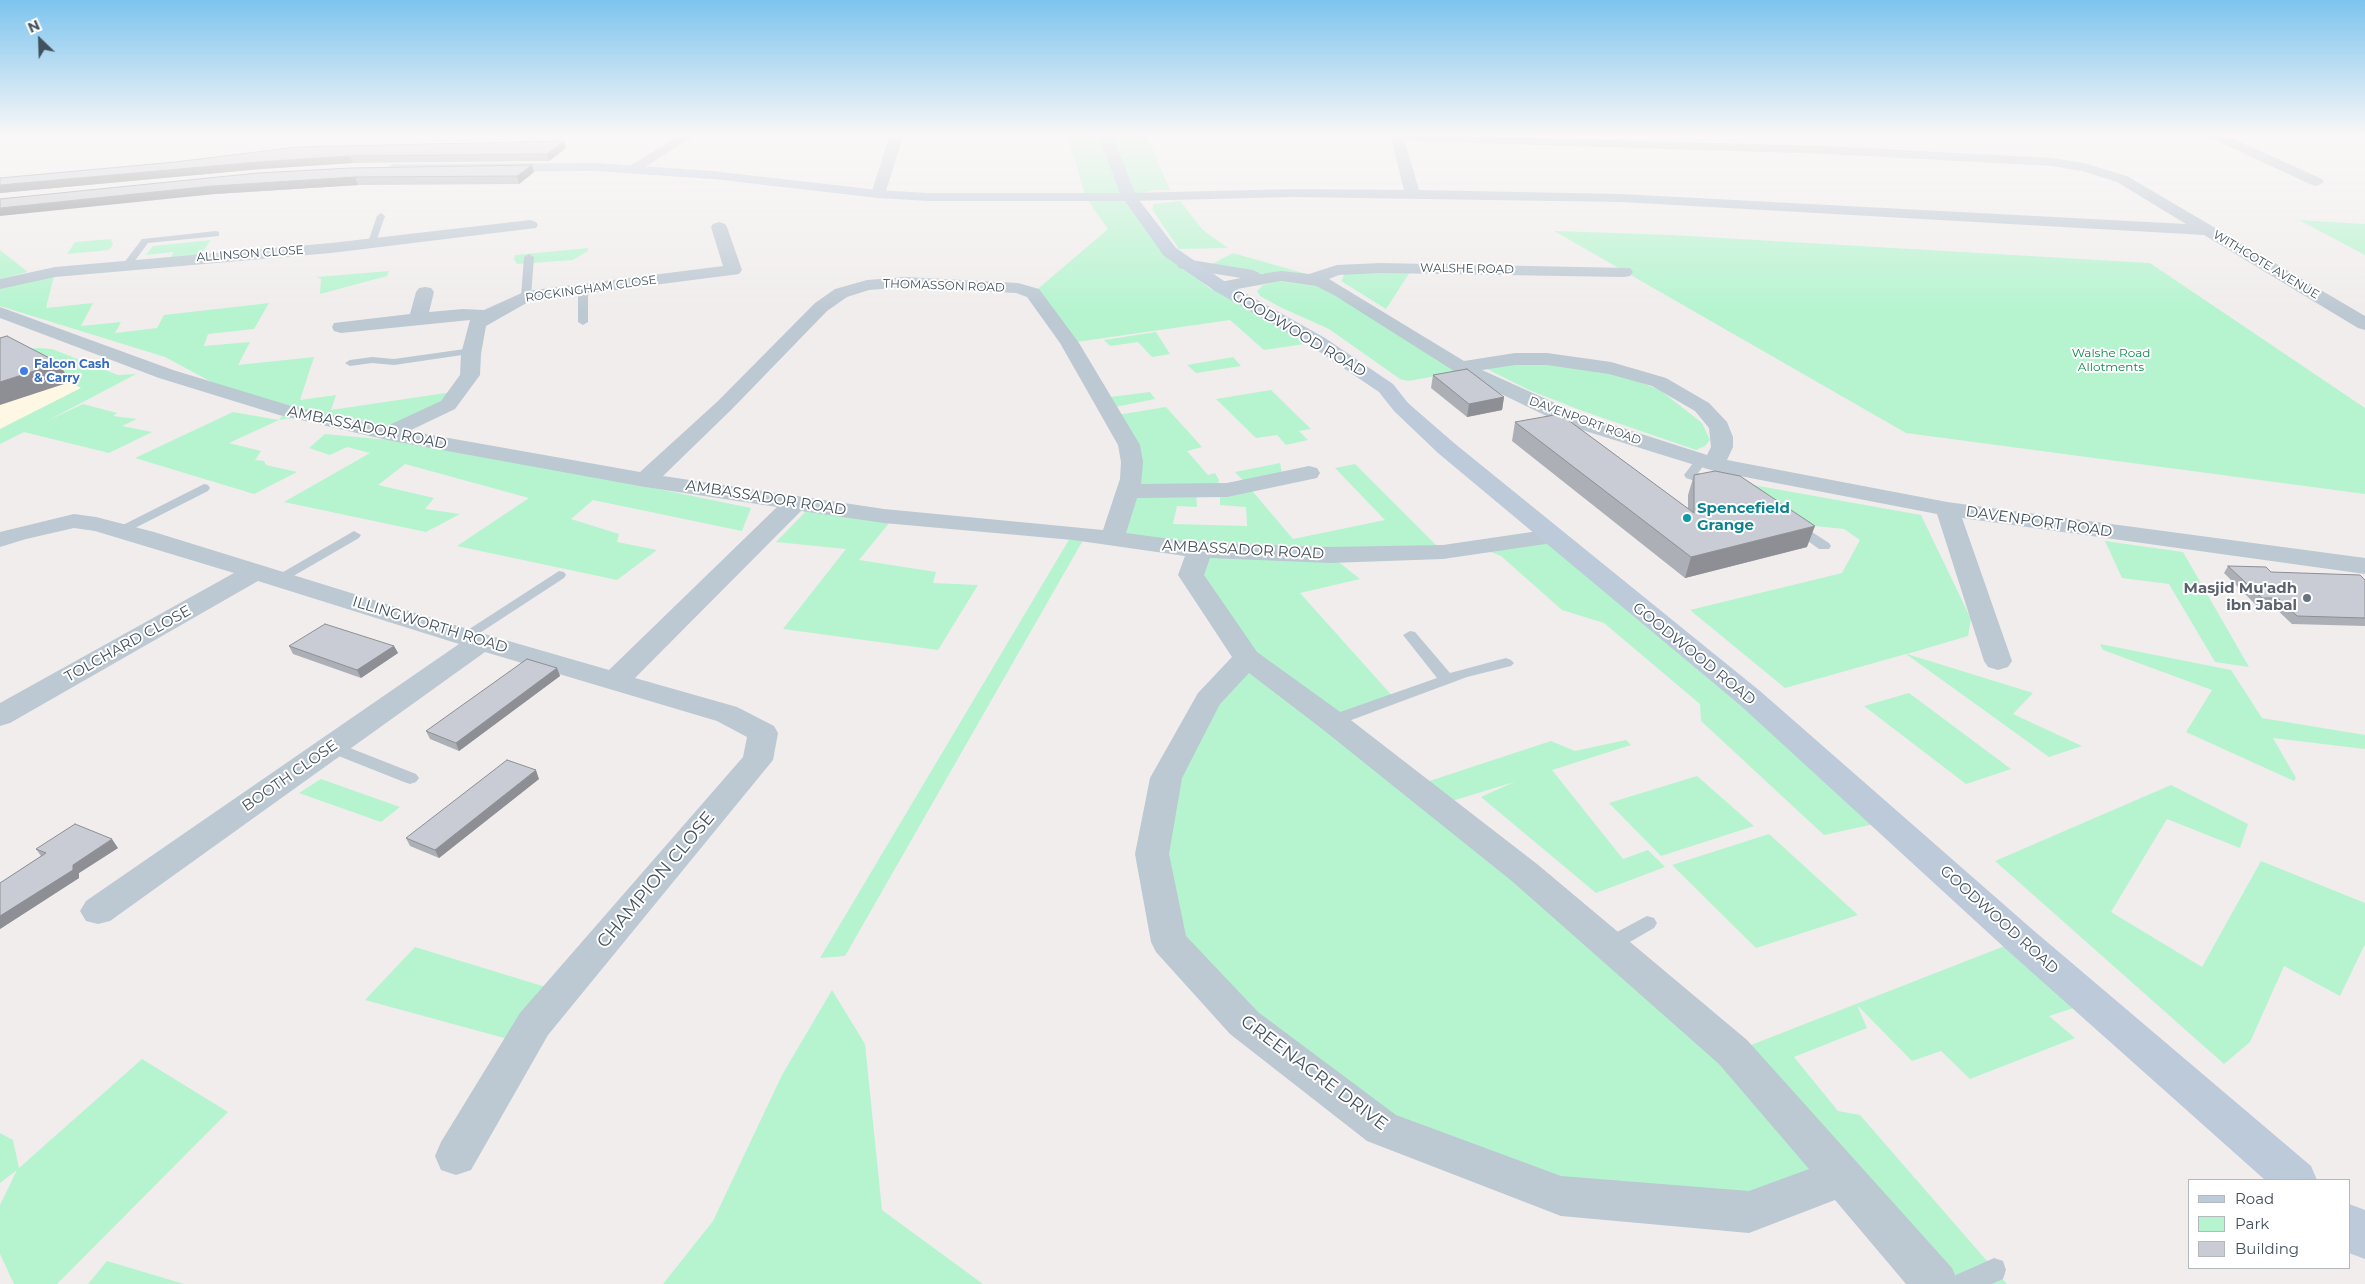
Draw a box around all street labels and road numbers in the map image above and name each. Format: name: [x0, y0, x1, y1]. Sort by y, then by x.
street label: WITHCOTE AVENUE: [2210, 228, 2322, 302]
street label: ALLINSON CLOSE: [196, 243, 304, 265]
street label: WALSHE ROAD: [1420, 261, 1514, 277]
street label: ROCKINGHAM CLOSE: [524, 273, 658, 305]
street label: THOMASSON ROAD: [883, 277, 1005, 295]
street label: GOODWOOD ROAD: [1229, 287, 1369, 381]
street label: DAVENPORT ROAD: [1527, 394, 1643, 448]
street label: AMBASSADOR ROAD: [286, 402, 448, 454]
street label: AMBASSADOR ROAD: [684, 476, 848, 520]
street label: DAVENPORT ROAD: [1964, 503, 2114, 541]
street label: AMBASSADOR ROAD: [1161, 537, 1325, 563]
street label: ILLINGWORTH ROAD: [350, 593, 510, 657]
street label: GOODWOOD ROAD: [1629, 599, 1759, 709]
street label: TOLCHARD CLOSE: [62, 602, 194, 686]
street label: BOOTH CLOSE: [239, 736, 341, 816]
street label: CHAMPION CLOSE: [593, 807, 719, 953]
street label: GOODWOOD ROAD: [1936, 862, 2062, 978]
street label: GREENACRE DRIVE: [1236, 1011, 1392, 1135]

